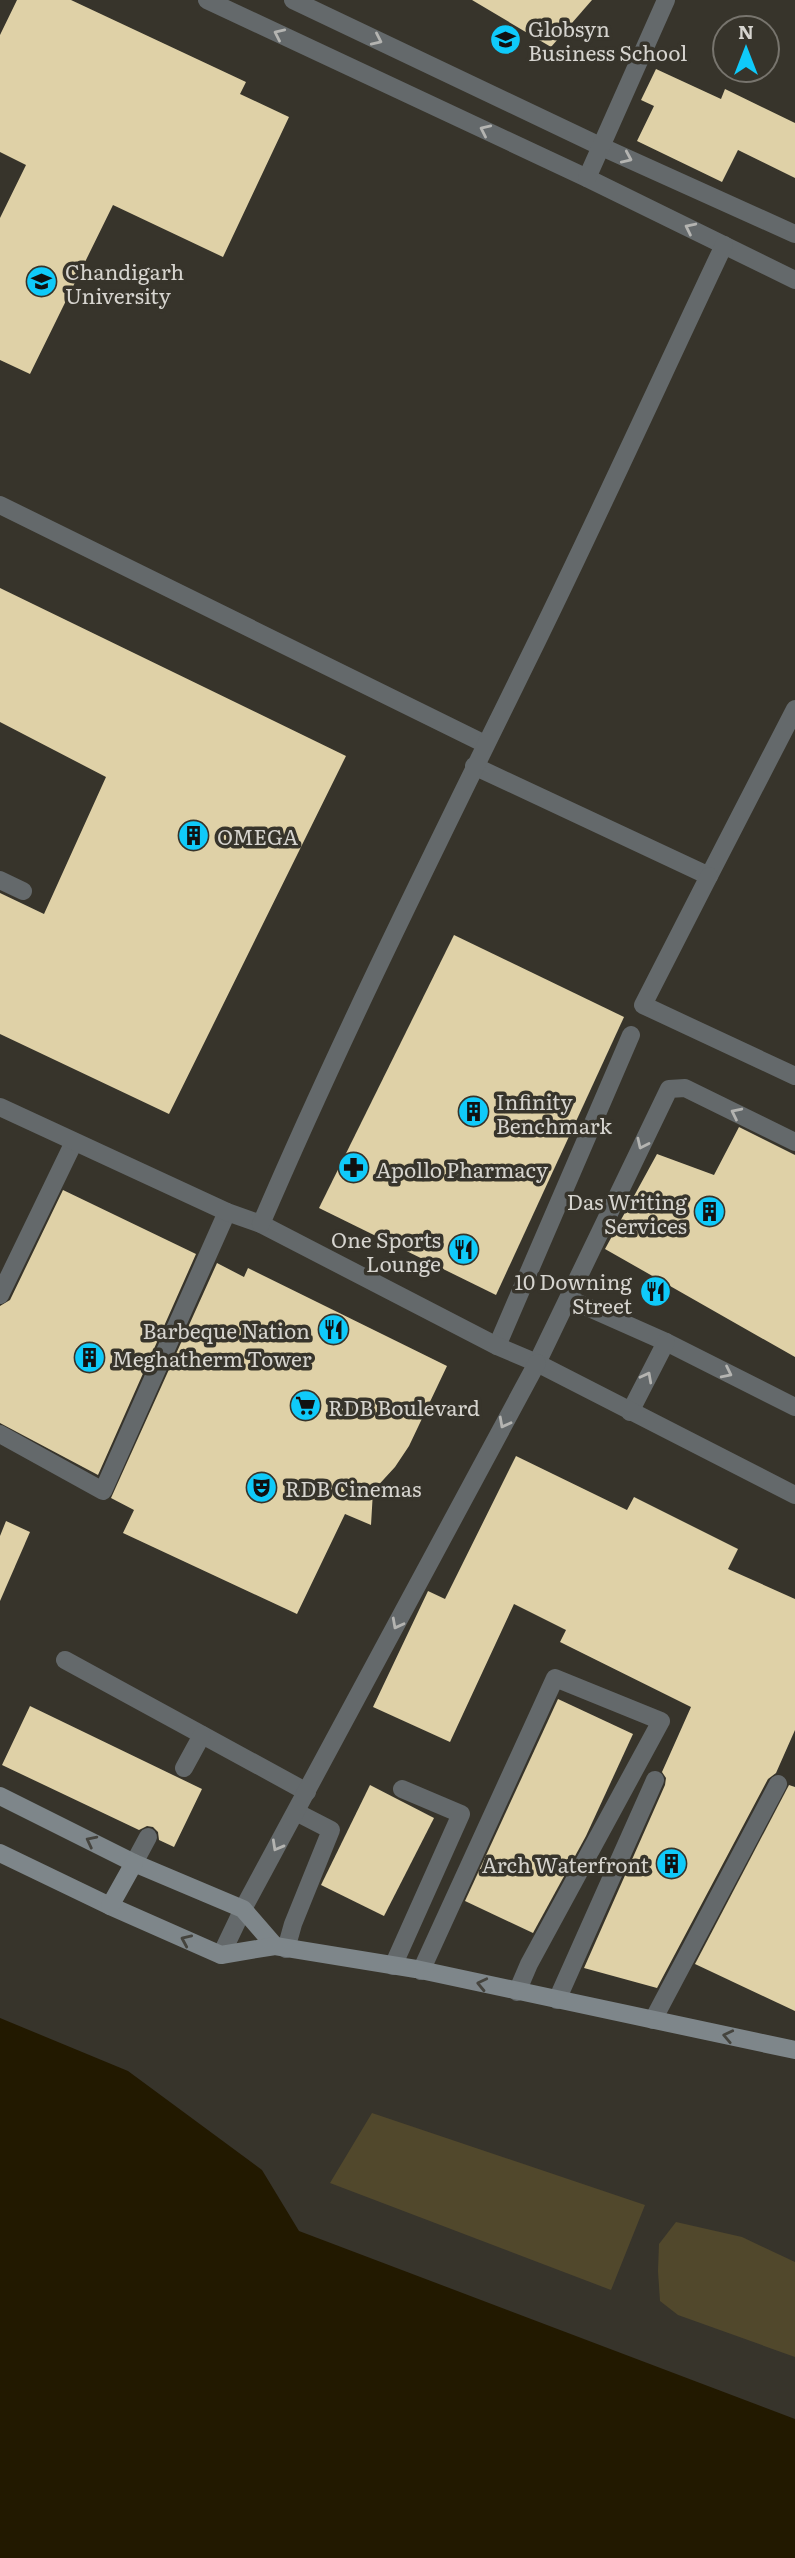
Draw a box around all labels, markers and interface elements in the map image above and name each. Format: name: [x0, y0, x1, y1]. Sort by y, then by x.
place label: Globsyn Business School: [528, 12, 687, 67]
north arrow: [711, 14, 781, 84]
text: N: [738, 17, 754, 45]
school or university icon: Globsyn Business School: [488, 22, 522, 56]
one-way arrow: [273, 28, 286, 42]
one-way arrow: [370, 32, 382, 46]
one-way arrow: [479, 124, 492, 138]
one-way arrow: [620, 150, 632, 164]
one-way arrow: [685, 222, 697, 236]
place label: Chandigarh University: [65, 255, 184, 310]
school or university icon: Chandigarh University: [25, 265, 59, 299]
building icon: OMEGA: [177, 818, 211, 852]
place label: OMEGA: [217, 820, 299, 851]
place label: Infinity Benchmark: [496, 1085, 612, 1140]
building icon: Infinity Benchmark: [456, 1095, 490, 1129]
one-way arrow: [731, 1107, 743, 1121]
one-way arrow: [637, 1137, 651, 1149]
pharmacy icon: Apollo Pharmacy: [336, 1151, 370, 1185]
place label: Apollo Pharmacy: [376, 1153, 549, 1184]
place label: Das Writing Services: [567, 1185, 687, 1240]
building icon: Das Writing Services: [693, 1195, 727, 1229]
place label: One Sports Lounge: [331, 1223, 441, 1278]
restaurant icon: One Sports Lounge: [447, 1233, 481, 1267]
place label: 10 Downing Street: [514, 1265, 633, 1320]
restaurant icon: 10 Downing Street: [638, 1275, 672, 1309]
restaurant icon: Barbeque Nation: [316, 1312, 350, 1346]
place label: Barbeque Nation: [142, 1314, 310, 1345]
building icon: Meghatherm Tower: [72, 1340, 106, 1374]
place label: Meghatherm Tower: [112, 1342, 312, 1373]
one-way arrow: [720, 1364, 732, 1378]
one-way arrow: [639, 1372, 653, 1384]
supermarket icon: RDB Boulevard: [288, 1389, 322, 1423]
place label: RDB Boulevard: [328, 1391, 480, 1422]
one-way arrow: [499, 1416, 513, 1429]
theatre icon: RDB Cinemas: [245, 1470, 279, 1504]
place label: RDB Cinemas: [285, 1472, 421, 1503]
one-way arrow: [392, 1617, 405, 1629]
one-way arrow: [86, 1836, 98, 1850]
one-way arrow: [272, 1839, 286, 1851]
building icon: Arch Waterfront: [655, 1846, 689, 1880]
place label: Arch Waterfront: [482, 1848, 650, 1879]
one-way arrow: [181, 1934, 193, 1948]
one-way arrow: [476, 1978, 488, 1992]
one-way arrow: [722, 2030, 734, 2044]

